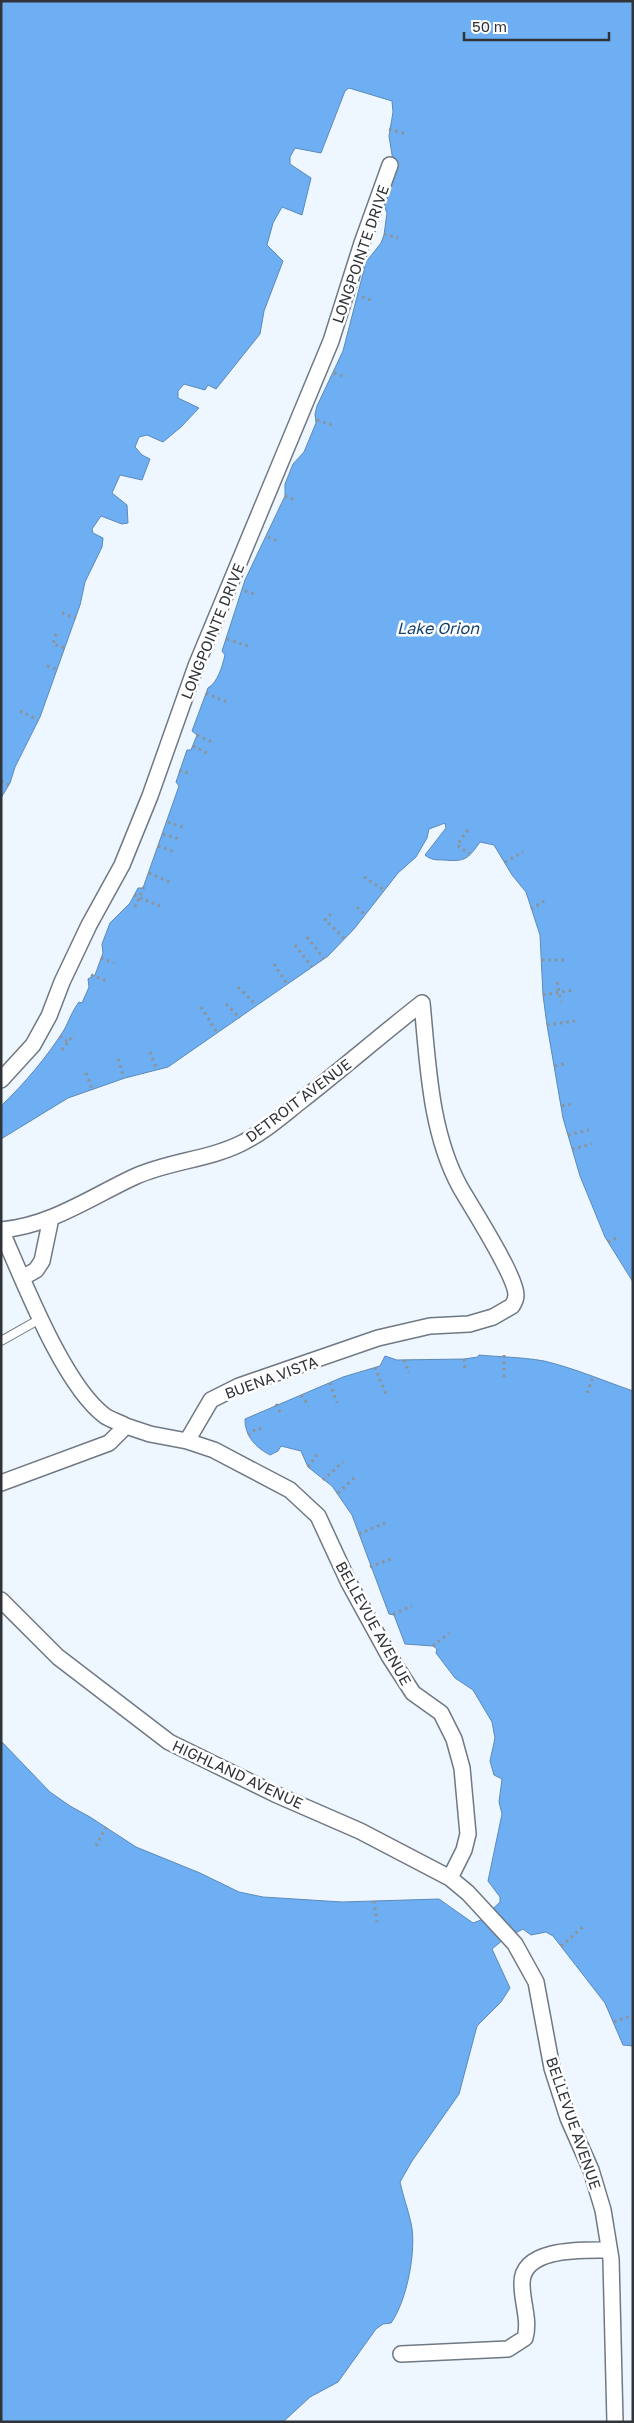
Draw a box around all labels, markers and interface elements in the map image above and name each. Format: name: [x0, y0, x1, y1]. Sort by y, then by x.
scale bar: [464, 10, 609, 42]
text: 50 m: [472, 17, 507, 35]
street label: LONGPOINTE DRIVE: [328, 183, 392, 325]
street label: LONGPOINTE DRIVE: [177, 560, 247, 702]
water label: Lake Orion: [397, 618, 480, 638]
street label: DETROIT AVENUE: [242, 1054, 354, 1146]
street label: BUENA VISTA: [222, 1352, 320, 1402]
street label: BELLEVUE AVENUE: [332, 1558, 416, 1688]
street label: HIGHLAND AVENUE: [170, 1736, 306, 1812]
street label: BELLEVUE AVENUE: [543, 2054, 605, 2192]

